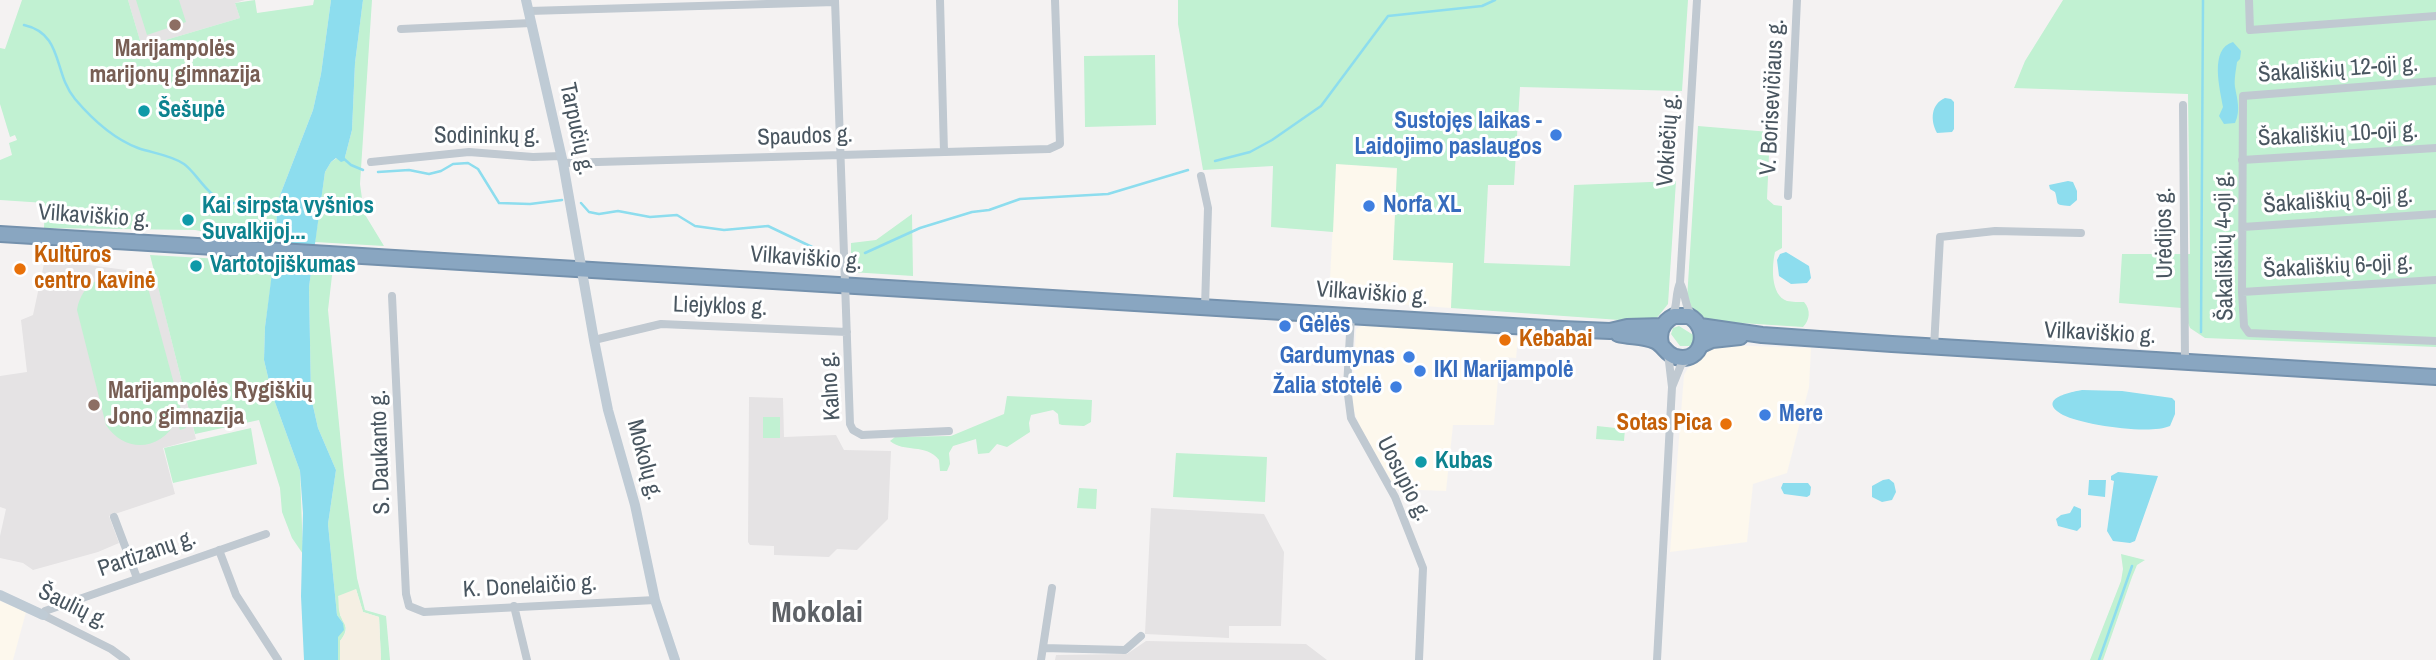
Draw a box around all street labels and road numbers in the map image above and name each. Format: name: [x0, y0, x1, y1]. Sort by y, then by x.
street label: V. Borisevičiaus g.: [1755, 18, 1791, 176]
street label: Šakališkių 12-oji g.: [2257, 51, 2419, 89]
street label: Tarpučių g.: [553, 80, 599, 178]
street label: Vokiečių g.: [1652, 92, 1686, 188]
street label: Šakališkių 10-oji g.: [2257, 117, 2419, 153]
street label: Spaudos g.: [757, 122, 853, 152]
street label: Sodininkų g.: [434, 123, 540, 151]
street label: Šakališkių 4-oji g.: [2210, 171, 2240, 321]
street label: Šakališkių 8-oji g.: [2262, 182, 2414, 220]
street label: Urėdijos g.: [2150, 187, 2180, 279]
street label: Vilkaviškio g.: [37, 199, 151, 235]
street label: Vilkaviškio g.: [749, 241, 863, 277]
street label: Šakališkių 6-oji g.: [2262, 249, 2414, 285]
street label: Vilkaviškio g.: [1315, 276, 1429, 312]
street label: Liejyklos g.: [672, 292, 768, 322]
street label: Vilkaviškio g.: [2043, 317, 2157, 351]
street label: Kalno g.: [815, 351, 847, 421]
street label: S. Daukanto g.: [365, 389, 397, 515]
street label: Mokolų g.: [620, 417, 668, 503]
street label: Uosupio g.: [1370, 432, 1436, 526]
street label: Partizanų g.: [94, 524, 200, 584]
street label: K. Donelaičio g.: [462, 570, 598, 604]
street label: Šaulių g.: [33, 578, 113, 636]

